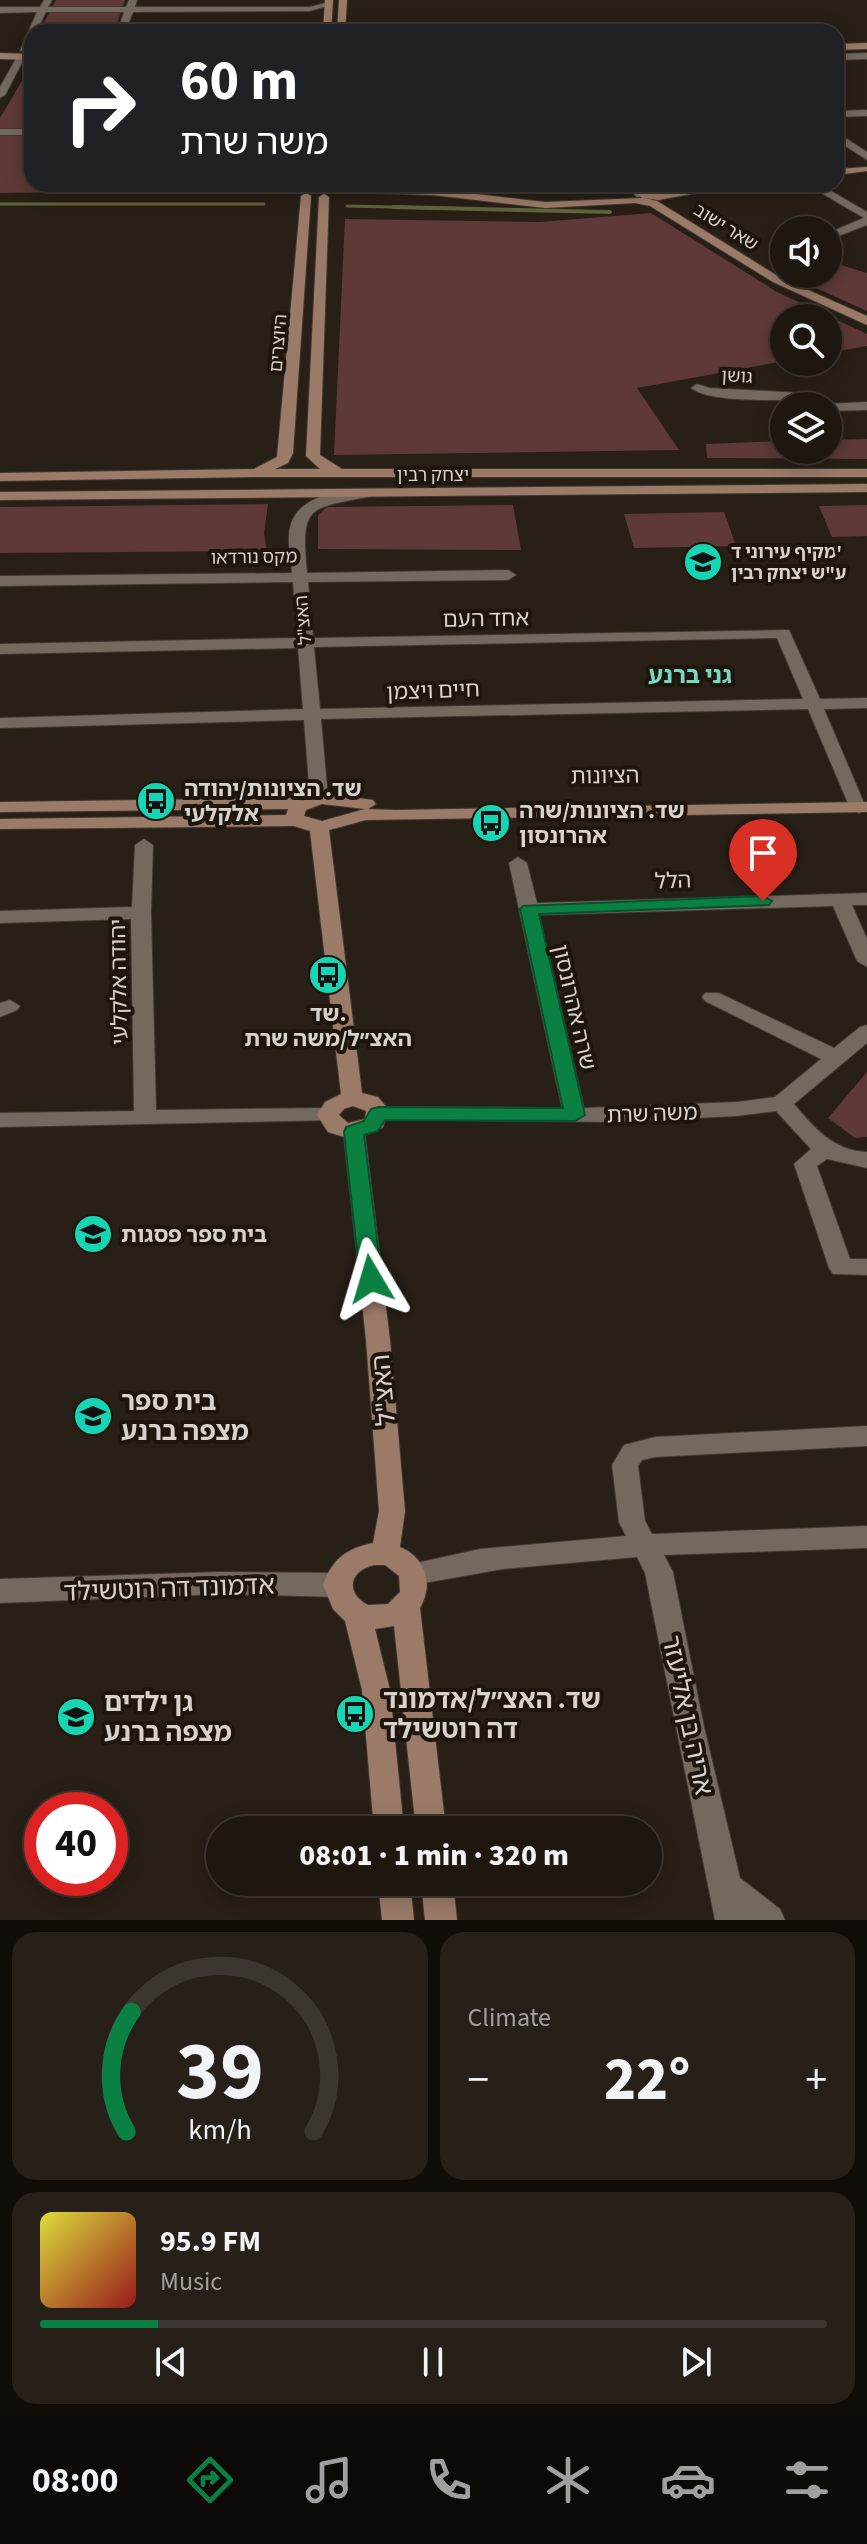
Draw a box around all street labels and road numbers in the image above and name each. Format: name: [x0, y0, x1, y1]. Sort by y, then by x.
street label: שאר ישוב: [689, 198, 763, 257]
street label: היוצרים: [263, 313, 294, 373]
street label: גושן: [721, 363, 753, 390]
street label: יצחק רבין: [397, 463, 469, 488]
street label: מקס נורדאו: [211, 544, 298, 571]
street label: האצ"ל: [289, 594, 318, 646]
street label: אחד העם: [442, 602, 530, 636]
street label: חיים ויצמן: [386, 673, 480, 709]
street label: הציונות: [570, 759, 640, 793]
street label: הלל: [654, 864, 692, 898]
street label: יהודה אלקלעי: [102, 919, 136, 1045]
street label: שרה אהרונסון: [544, 941, 604, 1073]
street label: משה שרת: [606, 1096, 698, 1132]
street label: האצ"ל: [362, 1353, 405, 1427]
street label: אדמונד דה רוטשילד: [63, 1566, 275, 1611]
street label: אריה בן אליעזר: [653, 1632, 722, 1798]

